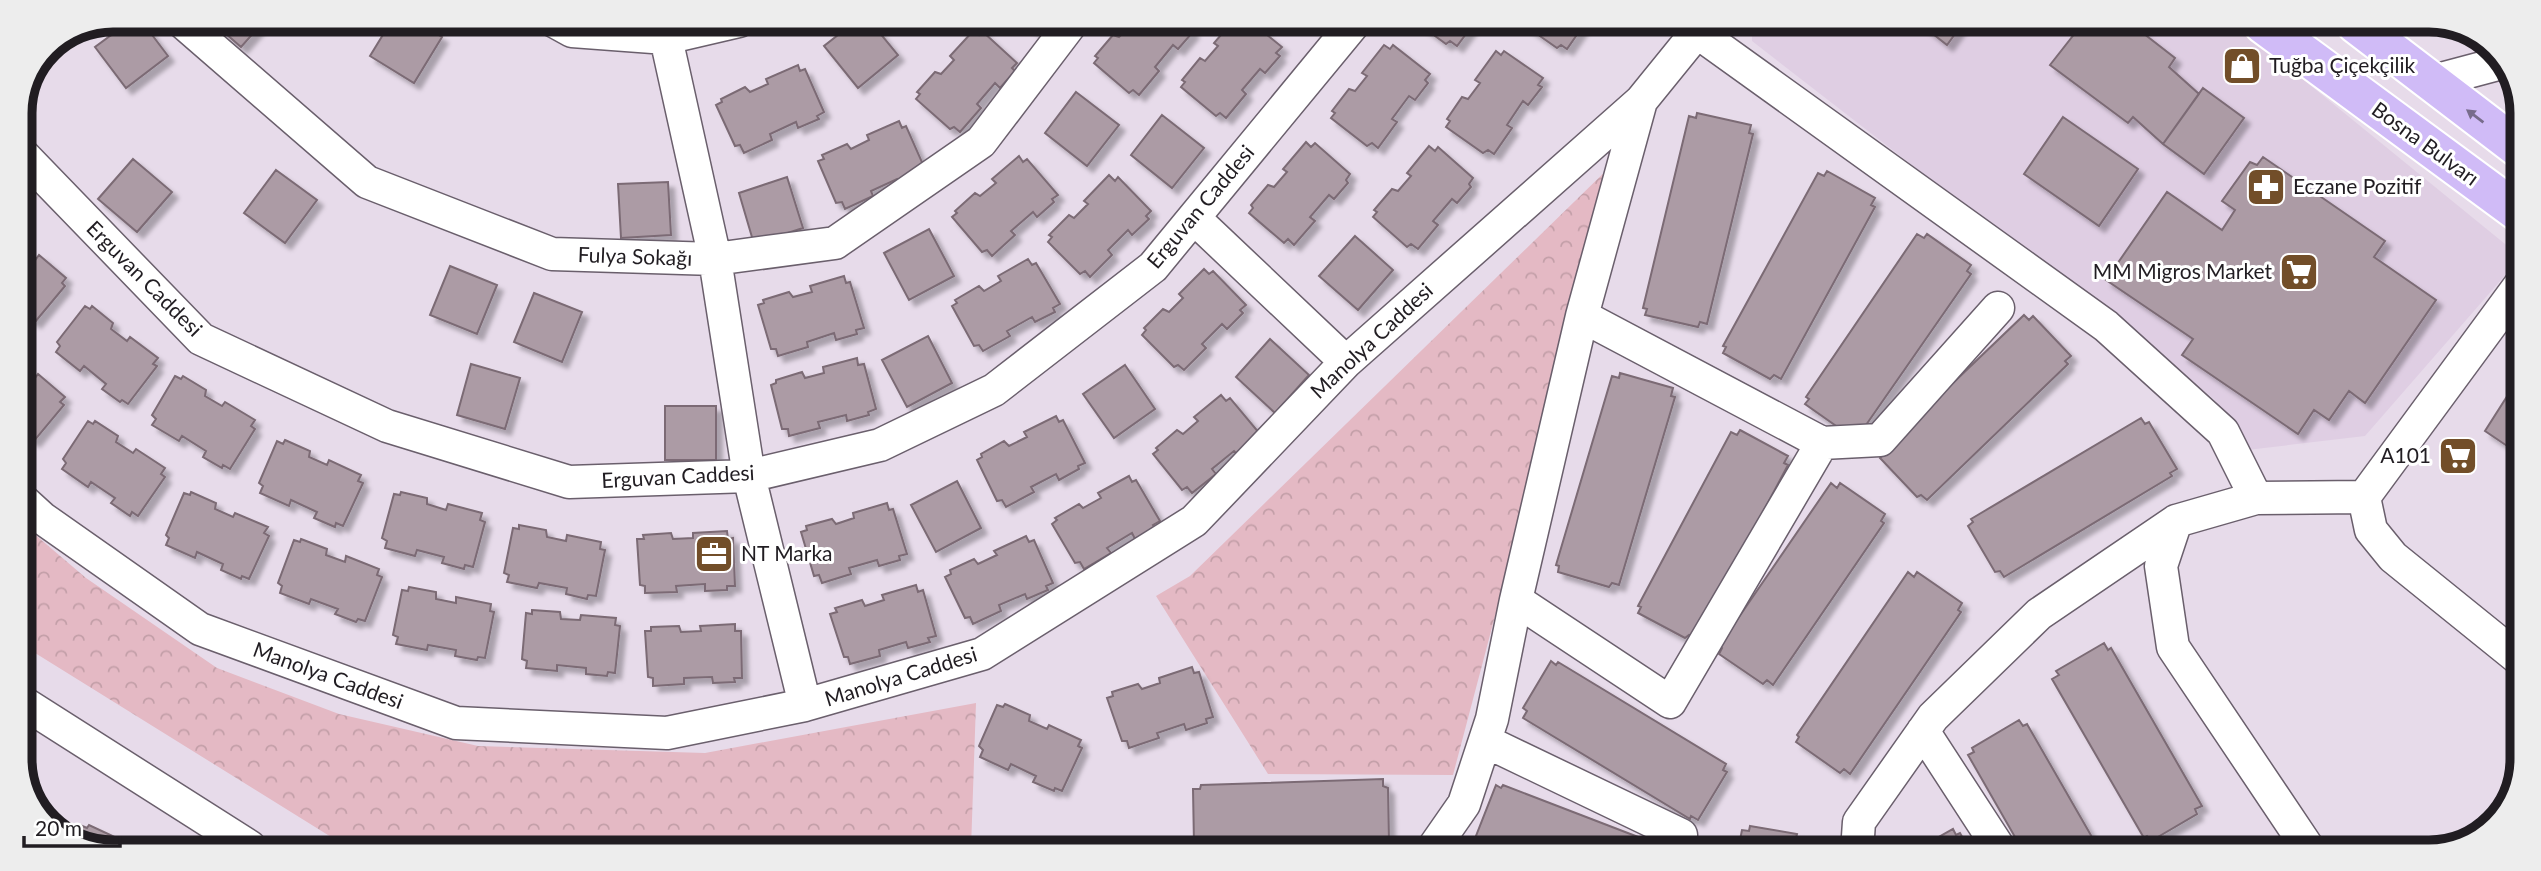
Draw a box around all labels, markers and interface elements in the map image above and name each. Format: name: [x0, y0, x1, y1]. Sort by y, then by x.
shop icon: Tuğba Çiçekçilik: [2221, 45, 2263, 87]
place label: Tuğba Çiçekçilik: [2269, 52, 2416, 77]
street label: Bosna Bulvarı: [2368, 96, 2484, 190]
one-way arrow: [2466, 109, 2485, 123]
street label: Erguvan Caddesi: [1141, 139, 1259, 273]
pharmacy icon: Eczane Pozitif: [2245, 166, 2287, 208]
place label: Eczane Pozitif: [2293, 173, 2422, 198]
street label: Erguvan Caddesi: [82, 215, 208, 341]
street label: Fulya Sokağı: [577, 241, 693, 270]
supermarket icon: MM Migros Market: [2278, 251, 2320, 293]
place label: MM Migros Market: [2093, 258, 2272, 283]
street label: Manolya Caddesi: [1305, 277, 1437, 403]
supermarket icon: A101: [2437, 435, 2479, 477]
place label: A101: [2380, 442, 2431, 467]
street label: Erguvan Caddesi: [601, 459, 755, 492]
office icon: NT Marka: [693, 533, 735, 575]
place label: NT Marka: [741, 540, 833, 565]
street label: Manolya Caddesi: [250, 636, 407, 713]
street label: Manolya Caddesi: [821, 641, 980, 711]
scale bar: [24, 804, 121, 848]
text: 20 m: [35, 815, 82, 840]

